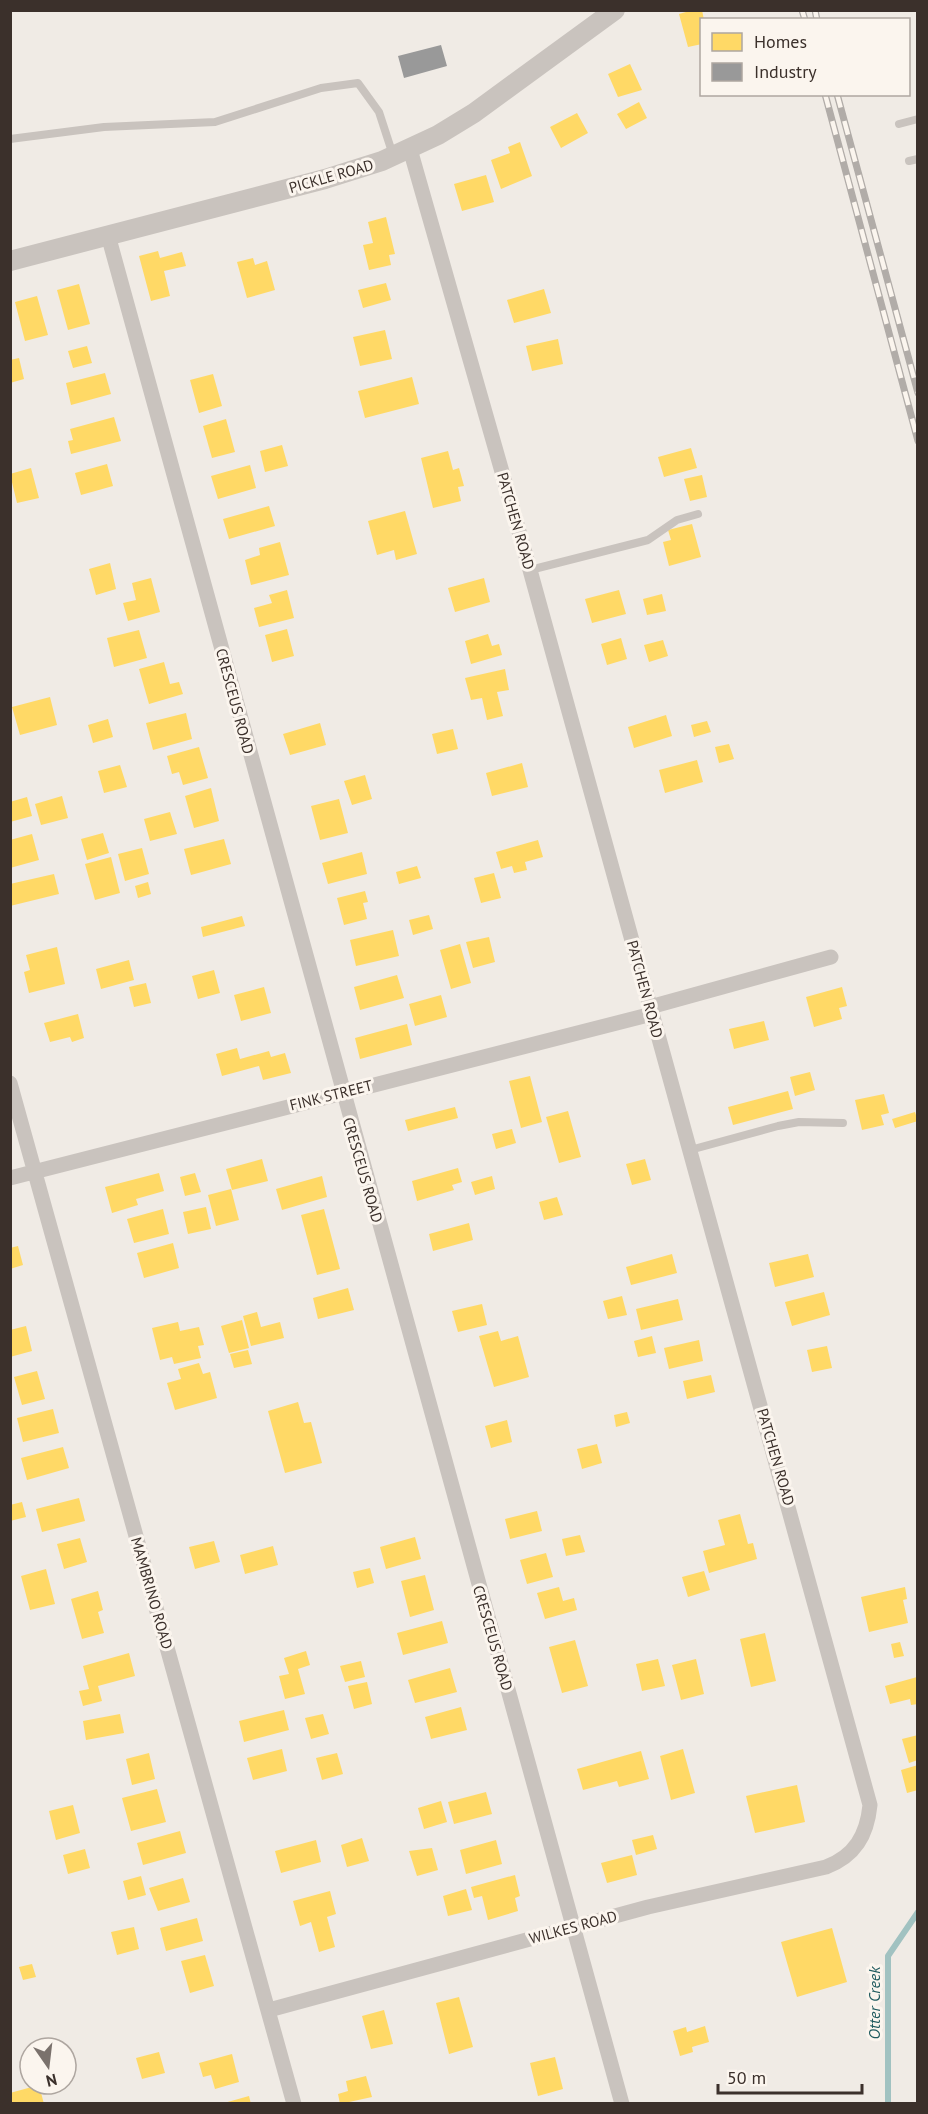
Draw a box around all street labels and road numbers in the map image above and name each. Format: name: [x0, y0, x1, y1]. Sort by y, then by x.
street label: PICKLE ROAD: [287, 155, 375, 197]
street label: PATCHEN ROAD: [493, 470, 539, 572]
street label: CRESCEUS ROAD: [212, 646, 258, 756]
street label: PATCHEN ROAD: [623, 938, 667, 1040]
street label: FINK STREET: [288, 1075, 375, 1114]
street label: CRESCEUS ROAD: [339, 1115, 387, 1225]
street label: PATCHEN ROAD: [753, 1406, 799, 1508]
street label: MAMBRINO ROAD: [127, 1535, 177, 1651]
street label: CRESCEUS ROAD: [469, 1583, 517, 1693]
street label: WILKES ROAD: [527, 1906, 619, 1948]

